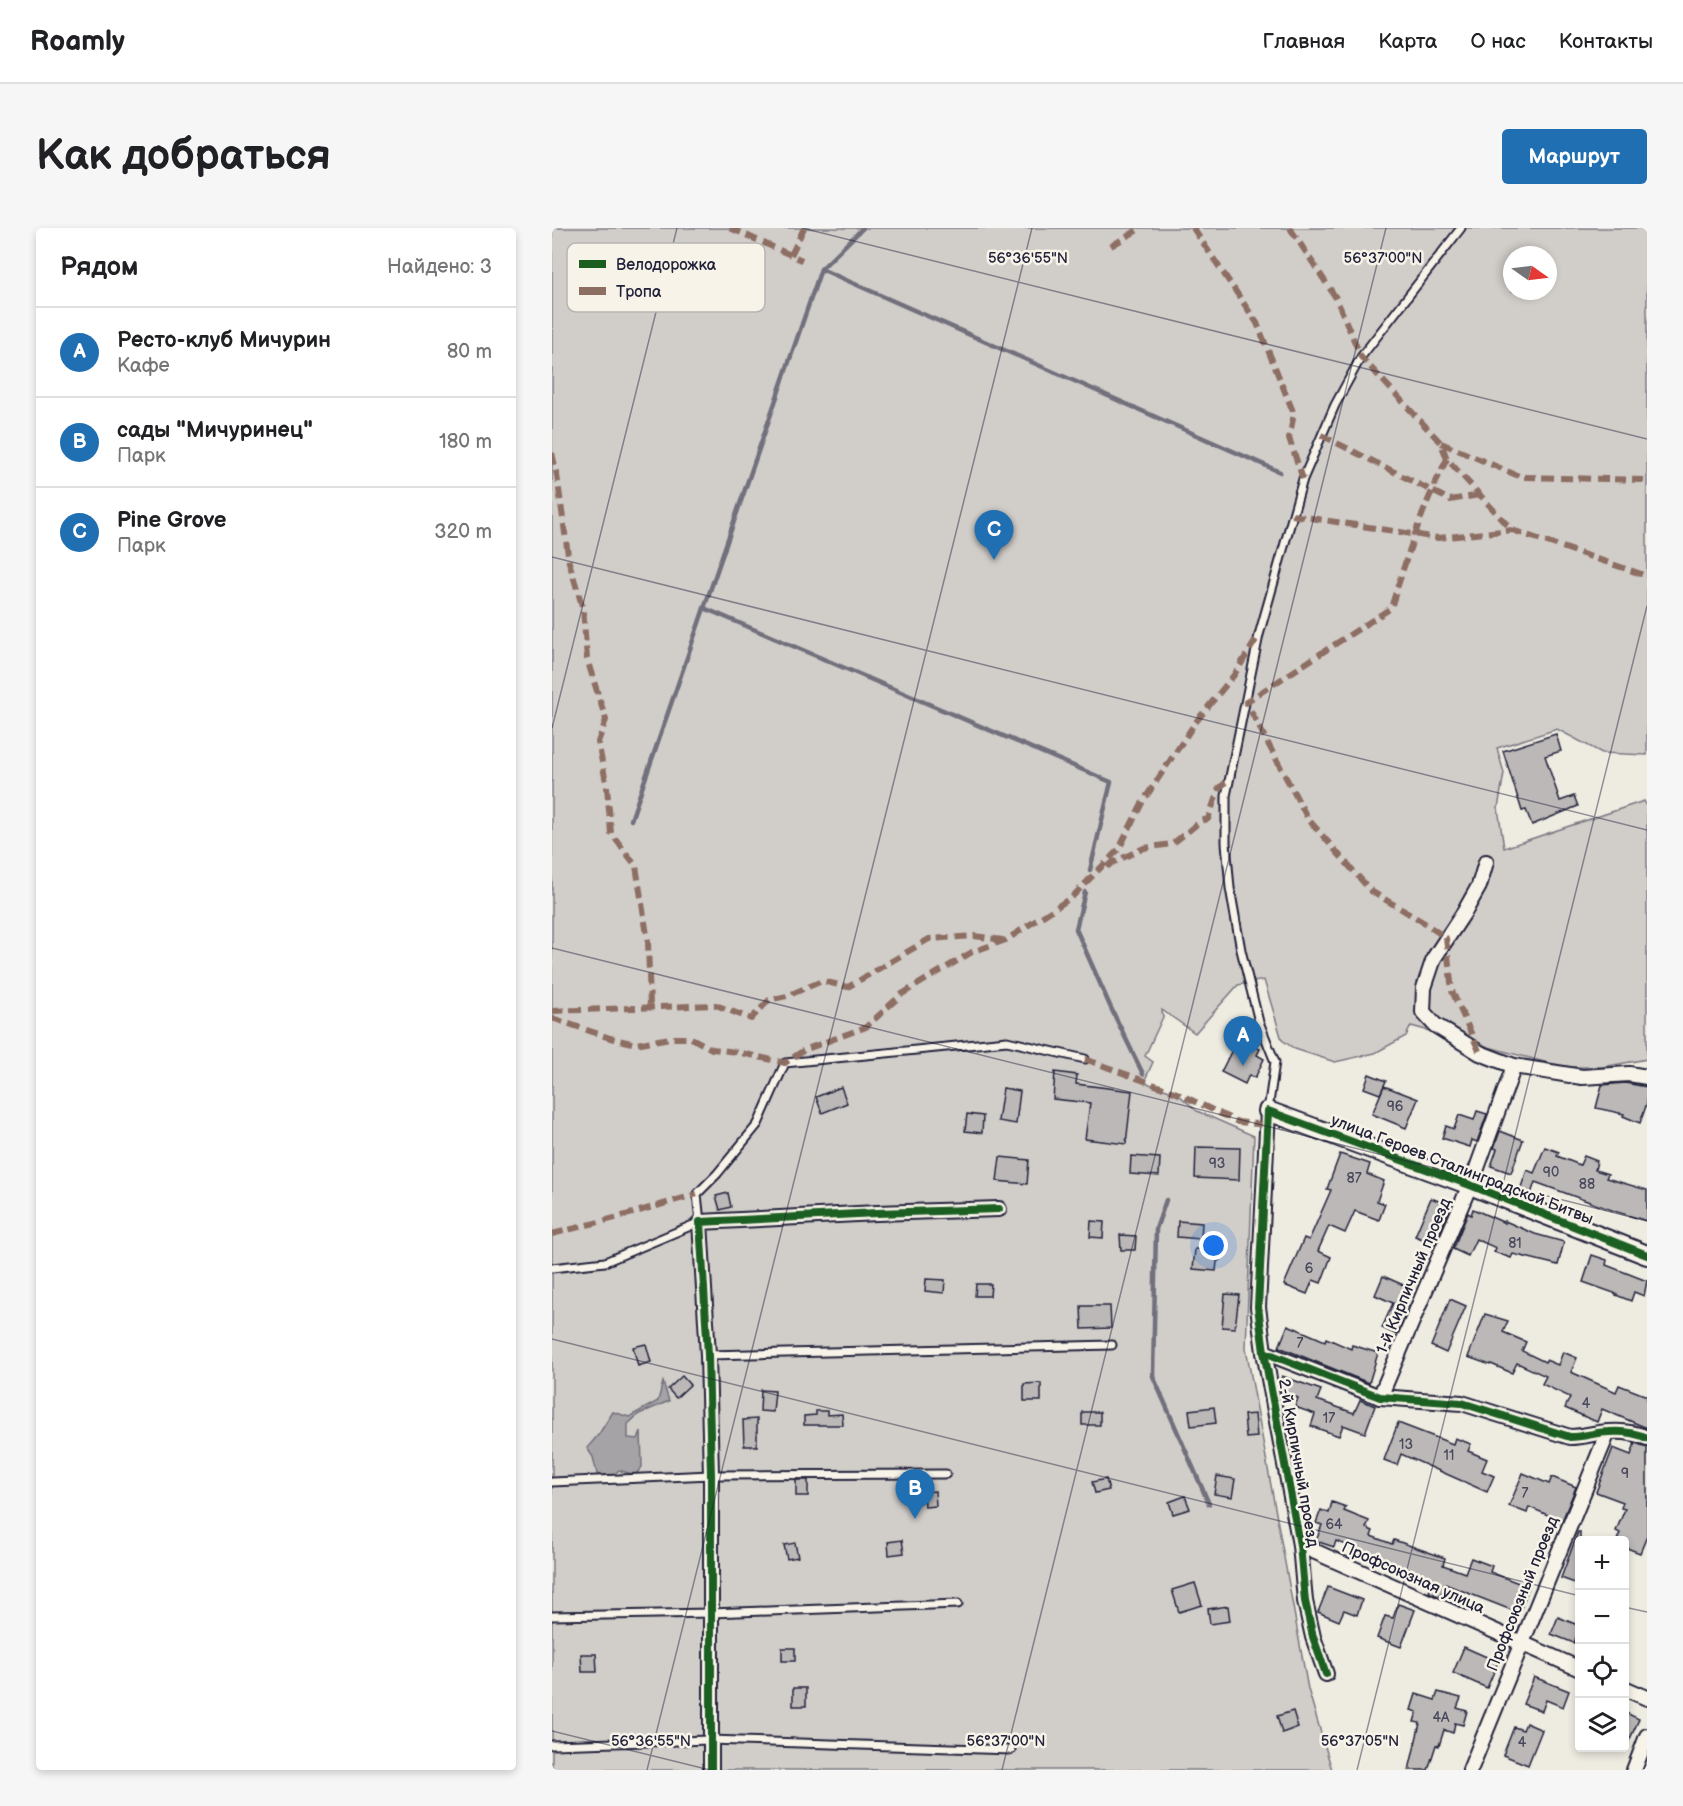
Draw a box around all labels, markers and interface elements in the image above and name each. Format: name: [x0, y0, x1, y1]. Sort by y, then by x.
text: Roamly: [30, 25, 125, 58]
text: Главная: [1262, 29, 1345, 54]
text: Карта: [1378, 29, 1437, 54]
text: О нас: [1470, 29, 1526, 54]
text: Контакты: [1559, 29, 1653, 54]
button: Маршрут: [1502, 129, 1647, 184]
text: Как добраться: [36, 131, 331, 182]
legend: [567, 243, 765, 312]
north arrow: [1503, 246, 1557, 300]
text: 56°36'55"N: [988, 249, 1068, 268]
text: 56°37'00"N: [1344, 249, 1422, 268]
text: Рядом: [60, 252, 138, 283]
text: Найдено: 3: [387, 255, 492, 279]
text: Велодорожка: [616, 256, 717, 275]
text: Тропа: [616, 283, 662, 302]
text: Ресто-клуб Мичурин: [117, 327, 331, 354]
text: A: [73, 340, 86, 364]
text: 80 m: [447, 340, 492, 364]
text: Кафе: [117, 354, 170, 378]
text: сады "Мичуринец": [117, 417, 313, 444]
text: B: [72, 430, 87, 454]
text: 180 m: [439, 430, 492, 454]
text: Парк: [117, 444, 166, 468]
text: Pine Grove: [117, 507, 226, 534]
pin: C: [974, 510, 1014, 560]
text: C: [72, 520, 87, 544]
text: 320 m: [434, 520, 492, 544]
text: Парк: [117, 534, 166, 558]
pin: A: [1224, 1016, 1262, 1066]
house number: 96: [1387, 1098, 1404, 1115]
street label: улица Героев Сталинградской Битвы: [1328, 1111, 1596, 1229]
house number: 93: [1209, 1155, 1225, 1172]
house number: 90: [1543, 1164, 1559, 1181]
house number: 87: [1346, 1170, 1362, 1187]
house number: 88: [1579, 1176, 1595, 1193]
street label: 1-й Кирпичный проезд: [1373, 1195, 1456, 1357]
your location: [1199, 1231, 1228, 1260]
house number: 81: [1508, 1235, 1522, 1252]
house number: 6: [1305, 1260, 1314, 1277]
house number: 7: [1297, 1335, 1304, 1352]
street label: 2-й Кирпичный проезд: [1274, 1377, 1322, 1549]
house number: 4: [1582, 1395, 1591, 1412]
house number: 17: [1323, 1410, 1335, 1427]
house number: 13: [1399, 1436, 1413, 1453]
house number: 11: [1444, 1447, 1454, 1464]
house number: 9: [1621, 1465, 1629, 1482]
pin: B: [896, 1470, 934, 1519]
house number: 7: [1522, 1485, 1529, 1502]
street label: Профсоюзный проезд: [1483, 1514, 1563, 1674]
house number: 64: [1325, 1516, 1343, 1533]
map controls: [1575, 1536, 1629, 1752]
button: +: [1575, 1536, 1629, 1590]
street label: Профсоюзная улица: [1339, 1538, 1488, 1618]
button: −: [1575, 1590, 1629, 1644]
button: locate: [1575, 1644, 1629, 1698]
button: layers: [1575, 1698, 1629, 1752]
house number: 4А: [1432, 1709, 1450, 1726]
text: 56°36'55"N: [611, 1732, 691, 1751]
text: 56°37'00"N: [967, 1732, 1045, 1751]
text: 56°37'05"N: [1321, 1732, 1399, 1751]
house number: 4: [1518, 1734, 1527, 1751]

